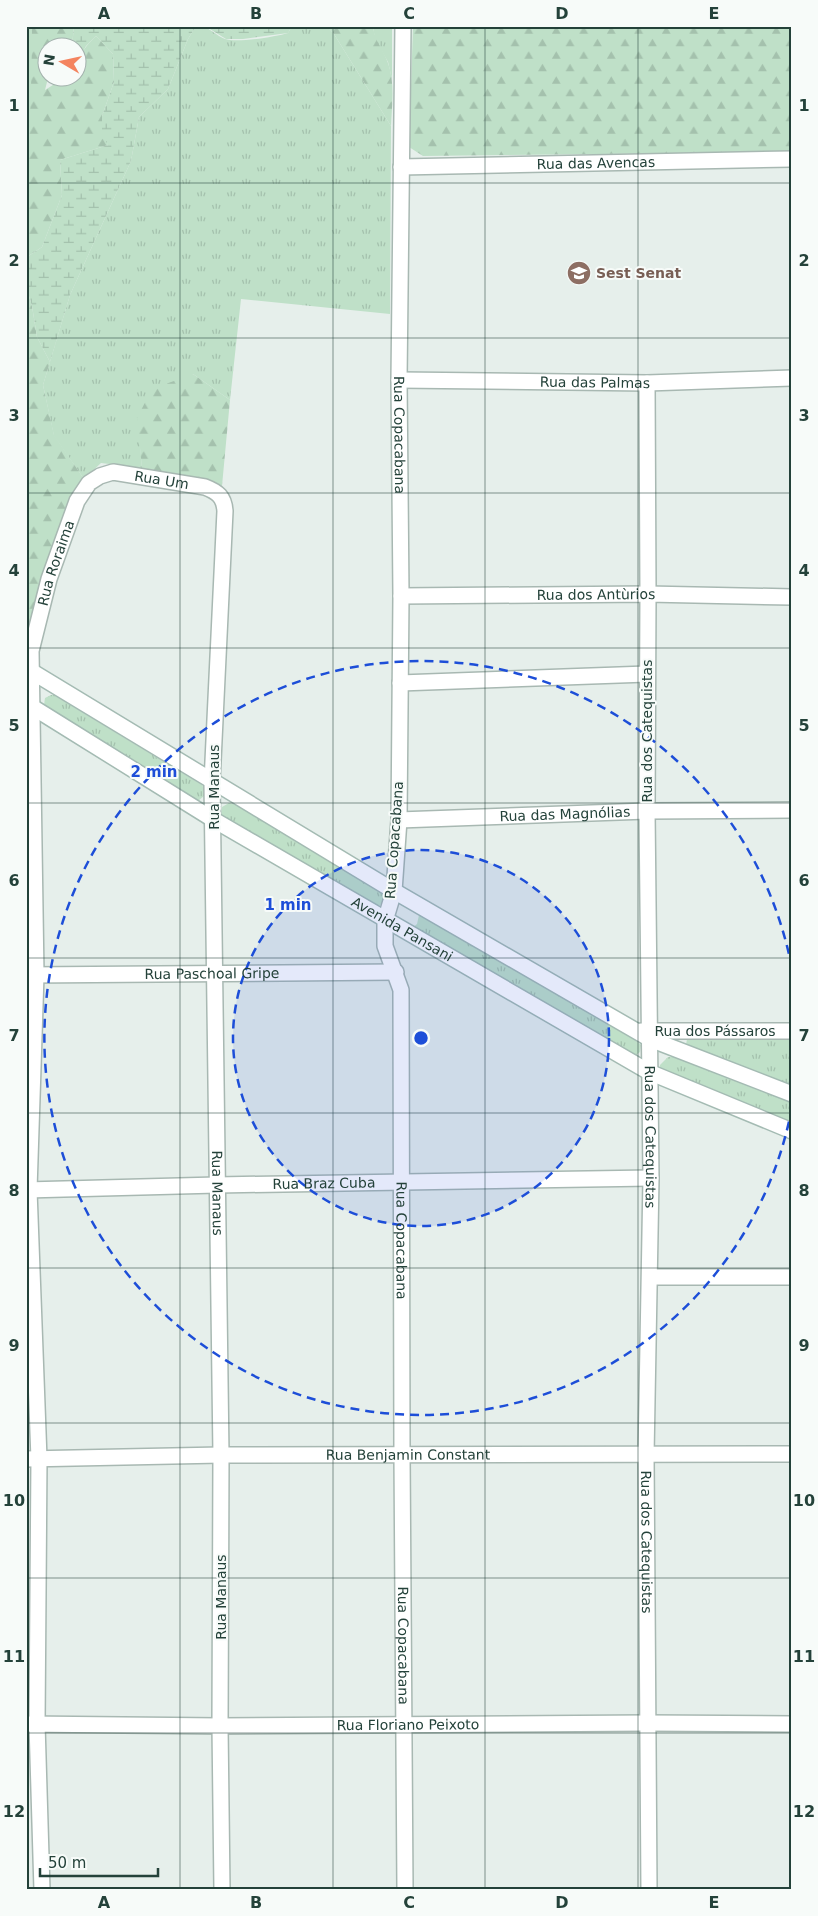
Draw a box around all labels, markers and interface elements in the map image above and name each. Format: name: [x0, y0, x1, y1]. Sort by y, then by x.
text: A: [98, 4, 111, 23]
text: B: [250, 4, 262, 23]
text: C: [403, 4, 415, 23]
text: D: [555, 4, 569, 23]
text: E: [709, 4, 719, 23]
north arrow: [38, 38, 88, 88]
text: N: [40, 53, 58, 67]
text: 1: [8, 96, 20, 115]
text: 1: [798, 96, 810, 115]
street label: Rua das Avencas: [537, 154, 655, 172]
text: 2: [8, 251, 20, 270]
text: 2: [798, 251, 810, 270]
school or university icon: Sest Senat: [566, 260, 592, 286]
place label: Sest Senat: [596, 265, 681, 281]
street label: Rua das Palmas: [540, 374, 650, 391]
street label: Rua Copacabana: [391, 376, 408, 494]
text: 3: [8, 406, 20, 425]
text: 3: [798, 406, 810, 425]
street label: Rua Um: [133, 468, 190, 492]
street label: Rua Roraima: [35, 518, 77, 607]
text: 4: [8, 561, 20, 580]
text: 4: [798, 561, 810, 580]
street label: Rua dos Antùrios: [537, 586, 655, 603]
street label: Rua dos Catequistas: [639, 660, 655, 802]
text: 5: [8, 716, 20, 735]
text: 5: [798, 716, 810, 735]
street label: Rua Manaus: [206, 744, 222, 830]
text: 2 min: [130, 763, 178, 781]
street label: Rua Copacabana: [382, 781, 406, 899]
street label: Rua das Magnólias: [499, 804, 631, 824]
text: 6: [8, 871, 20, 890]
text: 6: [798, 871, 810, 890]
street label: Avenida Pansani: [349, 893, 456, 965]
text: 1 min: [264, 896, 312, 914]
street label: Rua Paschoal Gripe: [144, 965, 279, 982]
street label: Rua dos Pássaros: [654, 1023, 776, 1039]
text: 7: [8, 1026, 20, 1045]
text: 7: [798, 1026, 810, 1045]
centre of rings: [412, 1029, 430, 1047]
street label: Rua dos Catequistas: [642, 1065, 659, 1209]
street label: Rua Manaus: [209, 1150, 226, 1236]
street label: Rua Braz Cuba: [272, 1174, 376, 1192]
text: 8: [8, 1181, 20, 1200]
text: 8: [798, 1181, 810, 1200]
street label: Rua Copacabana: [393, 1182, 410, 1300]
text: 9: [8, 1336, 20, 1355]
text: 9: [798, 1336, 810, 1355]
street label: Rua Benjamin Constant: [326, 1447, 491, 1463]
street label: Rua dos Catequistas: [638, 1470, 655, 1614]
text: 10: [3, 1491, 25, 1510]
text: 10: [793, 1491, 815, 1510]
street label: Rua Manaus: [213, 1554, 229, 1640]
street label: Rua Copacabana: [395, 1587, 412, 1705]
text: 11: [3, 1647, 25, 1666]
text: 11: [793, 1647, 815, 1666]
street label: Rua Floriano Peixoto: [337, 1716, 479, 1733]
text: 12: [3, 1802, 25, 1821]
text: 12: [793, 1802, 815, 1821]
scale bar: [40, 1846, 158, 1878]
text: 50 m: [48, 1854, 86, 1872]
text: A: [98, 1893, 111, 1912]
text: B: [250, 1893, 262, 1912]
text: C: [403, 1893, 415, 1912]
text: D: [555, 1893, 569, 1912]
text: E: [709, 1893, 719, 1912]

